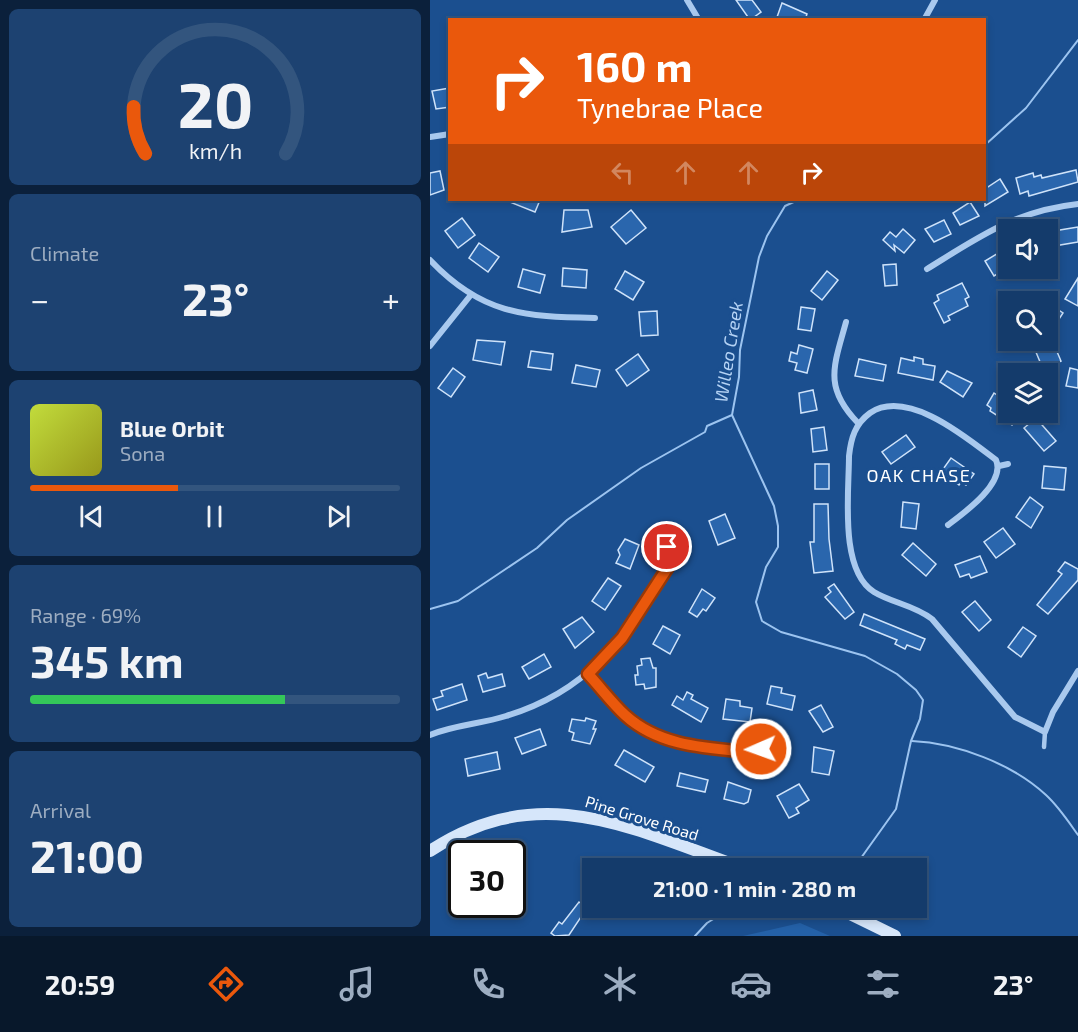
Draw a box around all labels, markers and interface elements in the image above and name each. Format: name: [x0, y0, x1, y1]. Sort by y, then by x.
text: 160 m: [577, 40, 693, 90]
icon: right: [478, 42, 556, 120]
text: 20: [177, 66, 253, 141]
text: Tynebrae Place: [577, 91, 763, 123]
text: km/h: [188, 139, 242, 164]
icon: left: [606, 156, 639, 189]
icon: ahead: [669, 156, 702, 189]
icon: ahead: [732, 156, 765, 189]
icon: right: [795, 156, 828, 189]
map controls: [998, 219, 1058, 423]
button: sound: [998, 219, 1058, 279]
text: Climate: [30, 241, 99, 265]
text: 23°: [182, 271, 249, 325]
text: −: [30, 279, 49, 319]
text: +: [382, 279, 400, 319]
button: search: [998, 291, 1058, 351]
water label: Willeo Creek: [709, 300, 747, 404]
button: layers: [998, 363, 1058, 423]
text: Blue Orbit: [120, 415, 224, 441]
text: Sona: [120, 441, 165, 465]
district label: OAK CHASE: [867, 464, 971, 486]
icon: previous: [75, 500, 108, 533]
icon: pause: [198, 500, 231, 533]
icon: next: [322, 500, 355, 533]
pin: [641, 521, 692, 572]
icon: arrive: [650, 530, 683, 563]
text: Range · 69%: [30, 603, 141, 627]
text: 345 km: [30, 633, 184, 687]
position arrow: [729, 717, 793, 781]
street label: Pine Grove Road: [583, 791, 701, 844]
text: Arrival: [30, 798, 91, 822]
text: 21:00: [30, 828, 144, 882]
speed limit sign: 30: [448, 840, 526, 918]
text: 21:00 · 1 min · 280 m: [653, 875, 856, 901]
icon: directions: [205, 963, 247, 1005]
icon: music: [336, 963, 378, 1005]
icon: phone: [467, 963, 509, 1005]
icon: climate: [599, 963, 641, 1005]
icon: car: [730, 963, 772, 1005]
icon: filters: [862, 963, 904, 1005]
text: 20:59: [45, 968, 115, 1000]
text: 23°: [993, 968, 1033, 1000]

